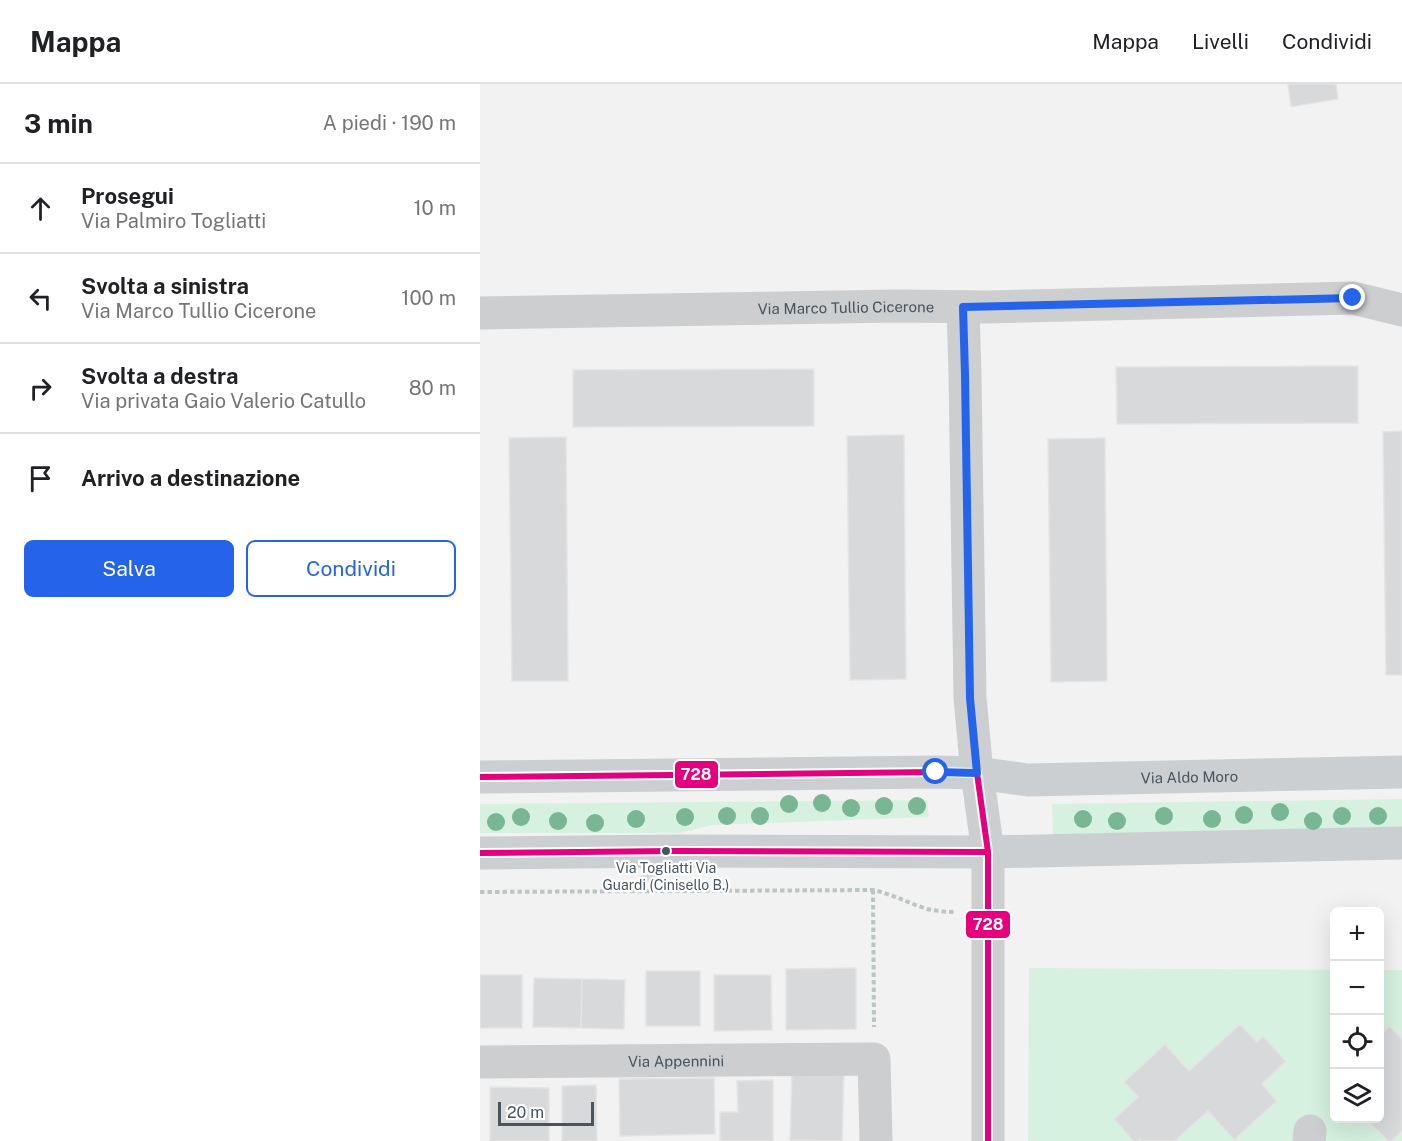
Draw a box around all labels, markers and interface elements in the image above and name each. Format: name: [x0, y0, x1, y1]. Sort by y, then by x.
text: Mappa: [30, 25, 121, 58]
text: Mappa: [1092, 29, 1159, 54]
text: Livelli: [1192, 29, 1249, 54]
text: Condividi: [1282, 29, 1372, 54]
text: 3 min: [24, 108, 93, 139]
text: A piedi · 190 m: [323, 111, 456, 135]
text: Prosegui: [81, 183, 174, 209]
icon: ahead: [24, 192, 57, 225]
text: 10 m: [413, 196, 456, 220]
text: Via Palmiro Togliatti: [81, 209, 266, 233]
text: Svolta a sinistra: [81, 273, 249, 299]
icon: left: [24, 282, 57, 315]
route end: [1339, 284, 1365, 310]
text: 100 m: [401, 286, 456, 310]
street label: Via Marco Tullio Cicerone: [757, 297, 934, 317]
text: Via Marco Tullio Cicerone: [81, 299, 316, 323]
text: Svolta a destra: [81, 363, 238, 389]
icon: right: [24, 372, 57, 405]
text: 80 m: [409, 376, 456, 400]
text: Via privata Gaio Valerio Catullo: [81, 389, 366, 413]
icon: arrive: [24, 462, 57, 495]
text: Arrivo a destinazione: [81, 465, 300, 491]
button: Salva: [24, 540, 234, 597]
button: Condividi: [246, 540, 456, 597]
route start: [922, 758, 948, 784]
line badge: 728: [674, 760, 719, 789]
text: 728: [681, 765, 712, 784]
street label: Via Aldo Moro: [1141, 767, 1238, 786]
marker: Via Togliatti Via Guardi (Cinisello B.): [660, 845, 672, 857]
place label: Via Togliatti Via Guardi (Cinisello B.): [603, 860, 729, 893]
map controls: [1330, 907, 1384, 1123]
button: +: [1330, 907, 1384, 961]
line badge: 728: [965, 910, 1011, 939]
text: 728: [973, 915, 1004, 934]
button: −: [1330, 961, 1384, 1015]
button: locate: [1330, 1015, 1384, 1069]
street label: Via Appennini: [628, 1052, 724, 1069]
button: layers: [1330, 1069, 1384, 1123]
scale bar: [498, 1099, 594, 1126]
text: 20 m: [507, 1103, 544, 1122]

